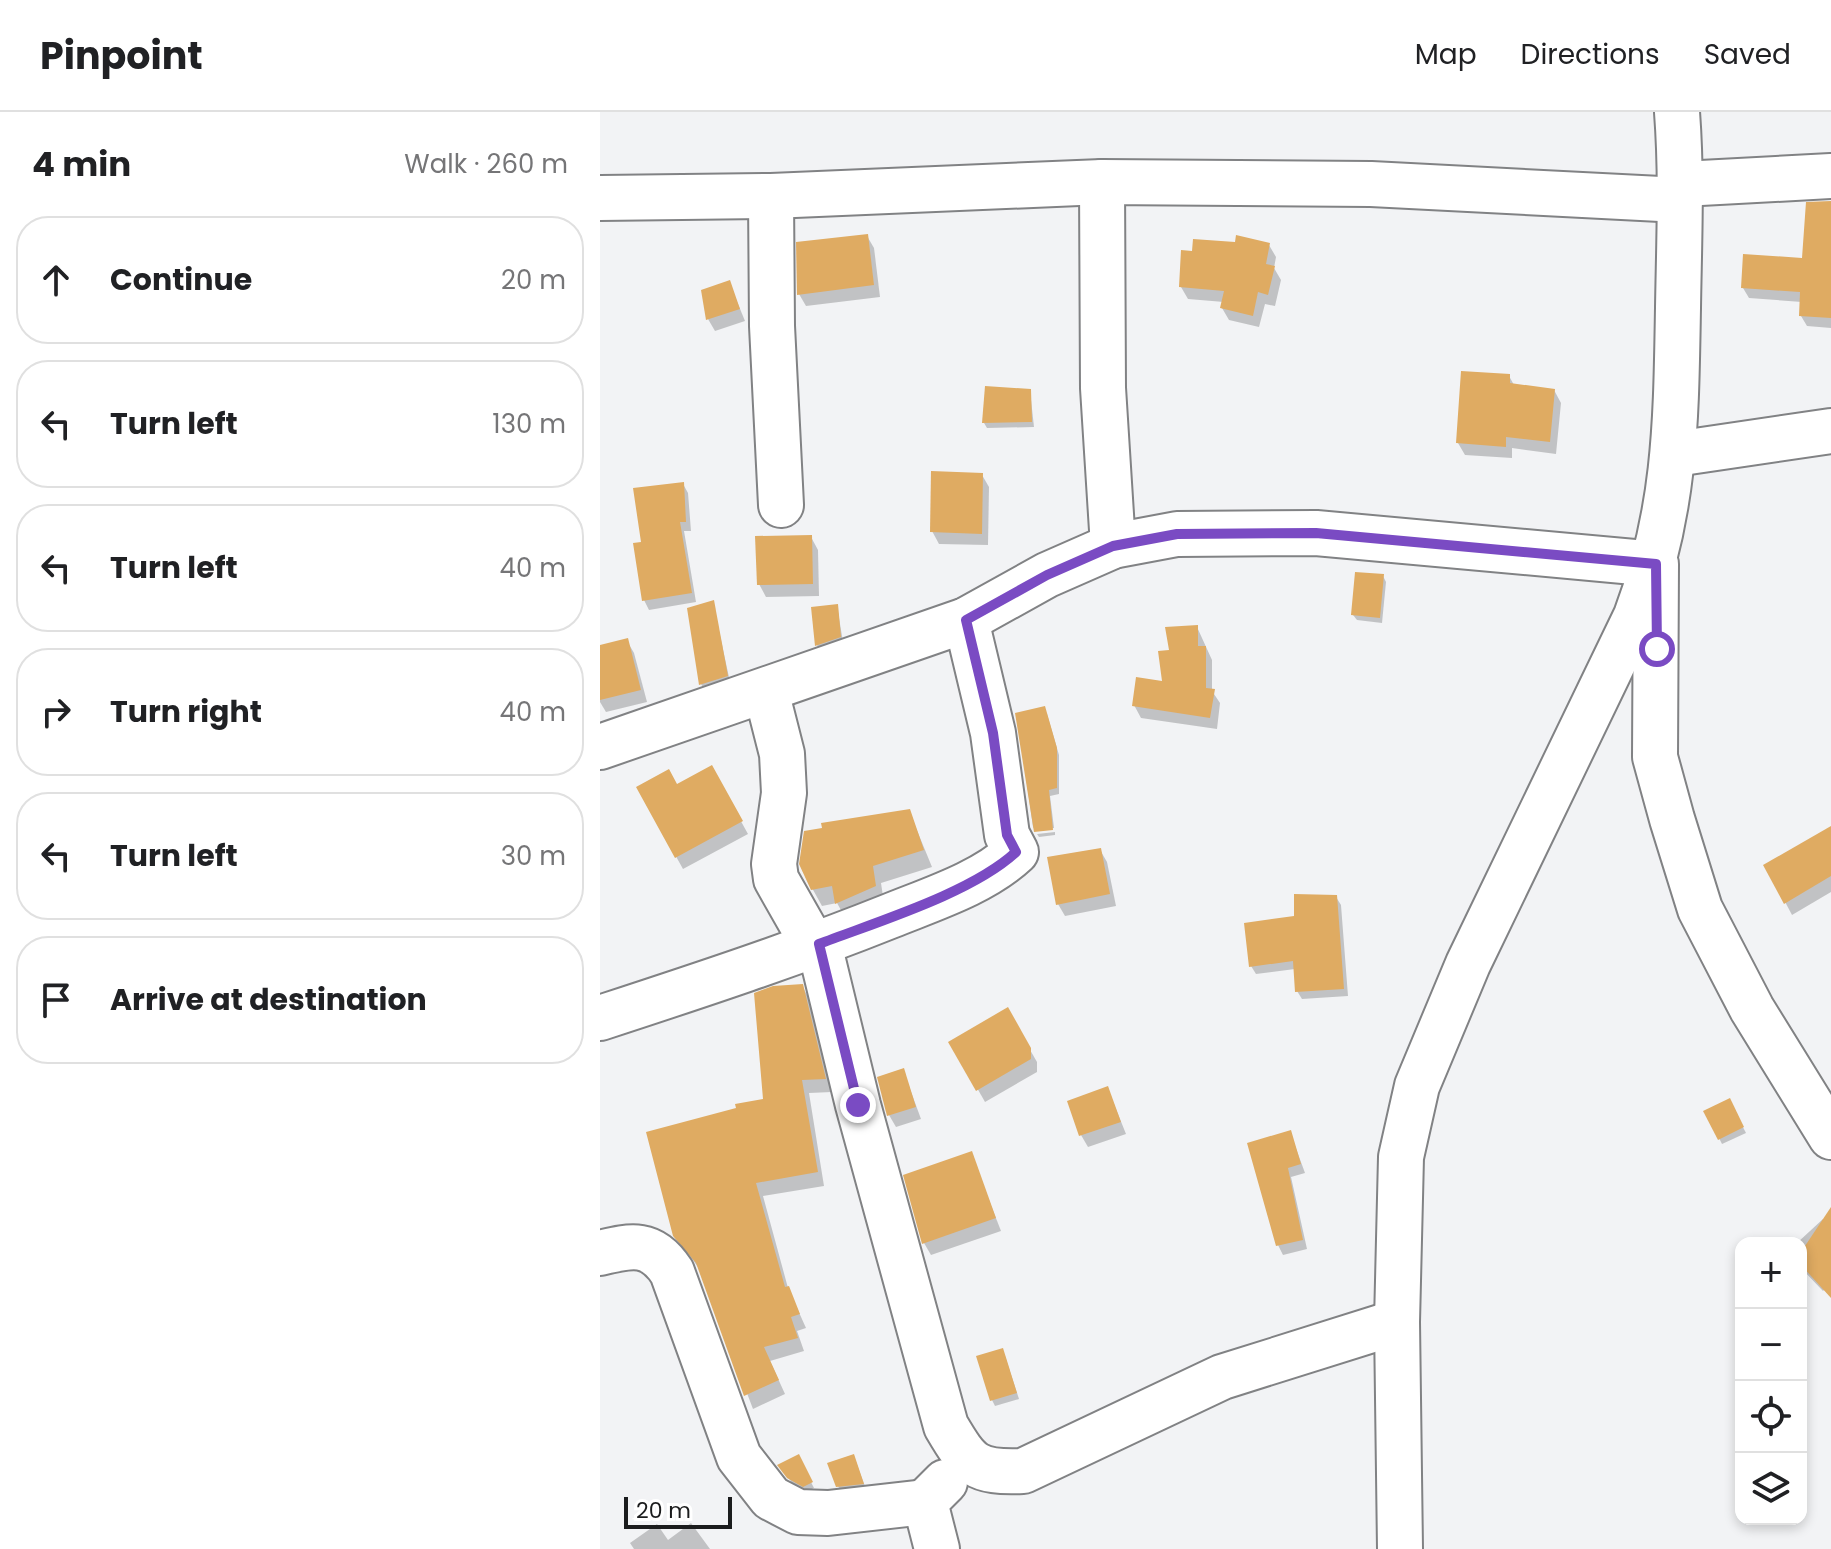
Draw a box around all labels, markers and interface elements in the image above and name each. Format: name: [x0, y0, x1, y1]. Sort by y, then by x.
text: Pinpoint: [40, 29, 203, 82]
text: Map: [1415, 35, 1477, 74]
text: Directions: [1521, 35, 1660, 74]
text: Saved: [1704, 35, 1791, 74]
text: 4 min: [32, 140, 131, 188]
text: Walk · 260 m: [404, 146, 568, 182]
icon: ahead: [34, 258, 78, 302]
text: Continue: [110, 258, 252, 301]
text: 20 m: [501, 262, 566, 298]
icon: left: [34, 402, 78, 446]
text: Turn left: [110, 402, 238, 445]
text: 130 m: [492, 406, 566, 442]
icon: left: [34, 546, 78, 590]
text: Turn left: [110, 546, 238, 589]
text: 40 m: [500, 550, 566, 586]
route start: [1639, 631, 1675, 667]
icon: right: [34, 690, 78, 734]
text: Turn right: [110, 690, 262, 733]
text: 40 m: [500, 694, 566, 730]
icon: left: [34, 834, 78, 878]
text: Turn left: [110, 834, 238, 877]
text: 30 m: [501, 838, 566, 874]
icon: arrive: [34, 978, 78, 1022]
text: Arrive at destination: [110, 978, 427, 1021]
route end: [840, 1087, 876, 1123]
map controls: [1735, 1237, 1807, 1525]
button: +: [1735, 1237, 1807, 1309]
button: −: [1735, 1309, 1807, 1381]
button: locate: [1735, 1381, 1807, 1453]
button: layers: [1735, 1453, 1807, 1525]
scale bar: [624, 1493, 732, 1529]
text: 20 m: [636, 1495, 691, 1526]

